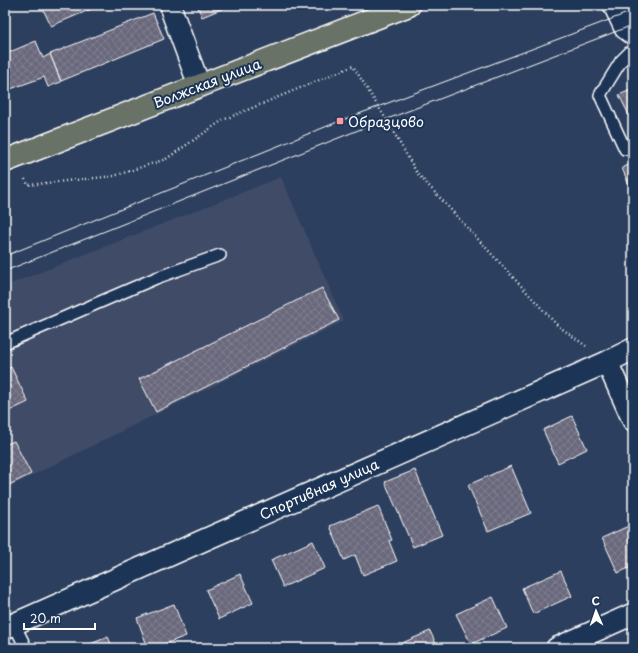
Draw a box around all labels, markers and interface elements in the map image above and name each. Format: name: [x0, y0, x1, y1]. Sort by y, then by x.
street label: Волжская улица: [150, 53, 264, 113]
place label: Образцово: [348, 111, 424, 132]
marker: Образцово: [335, 116, 345, 126]
street label: Спортивная улица: [256, 453, 382, 525]
north arrow: [576, 591, 616, 631]
text: С: [591, 592, 600, 609]
scale bar: [24, 605, 95, 631]
text: 20 m: [30, 609, 61, 627]

